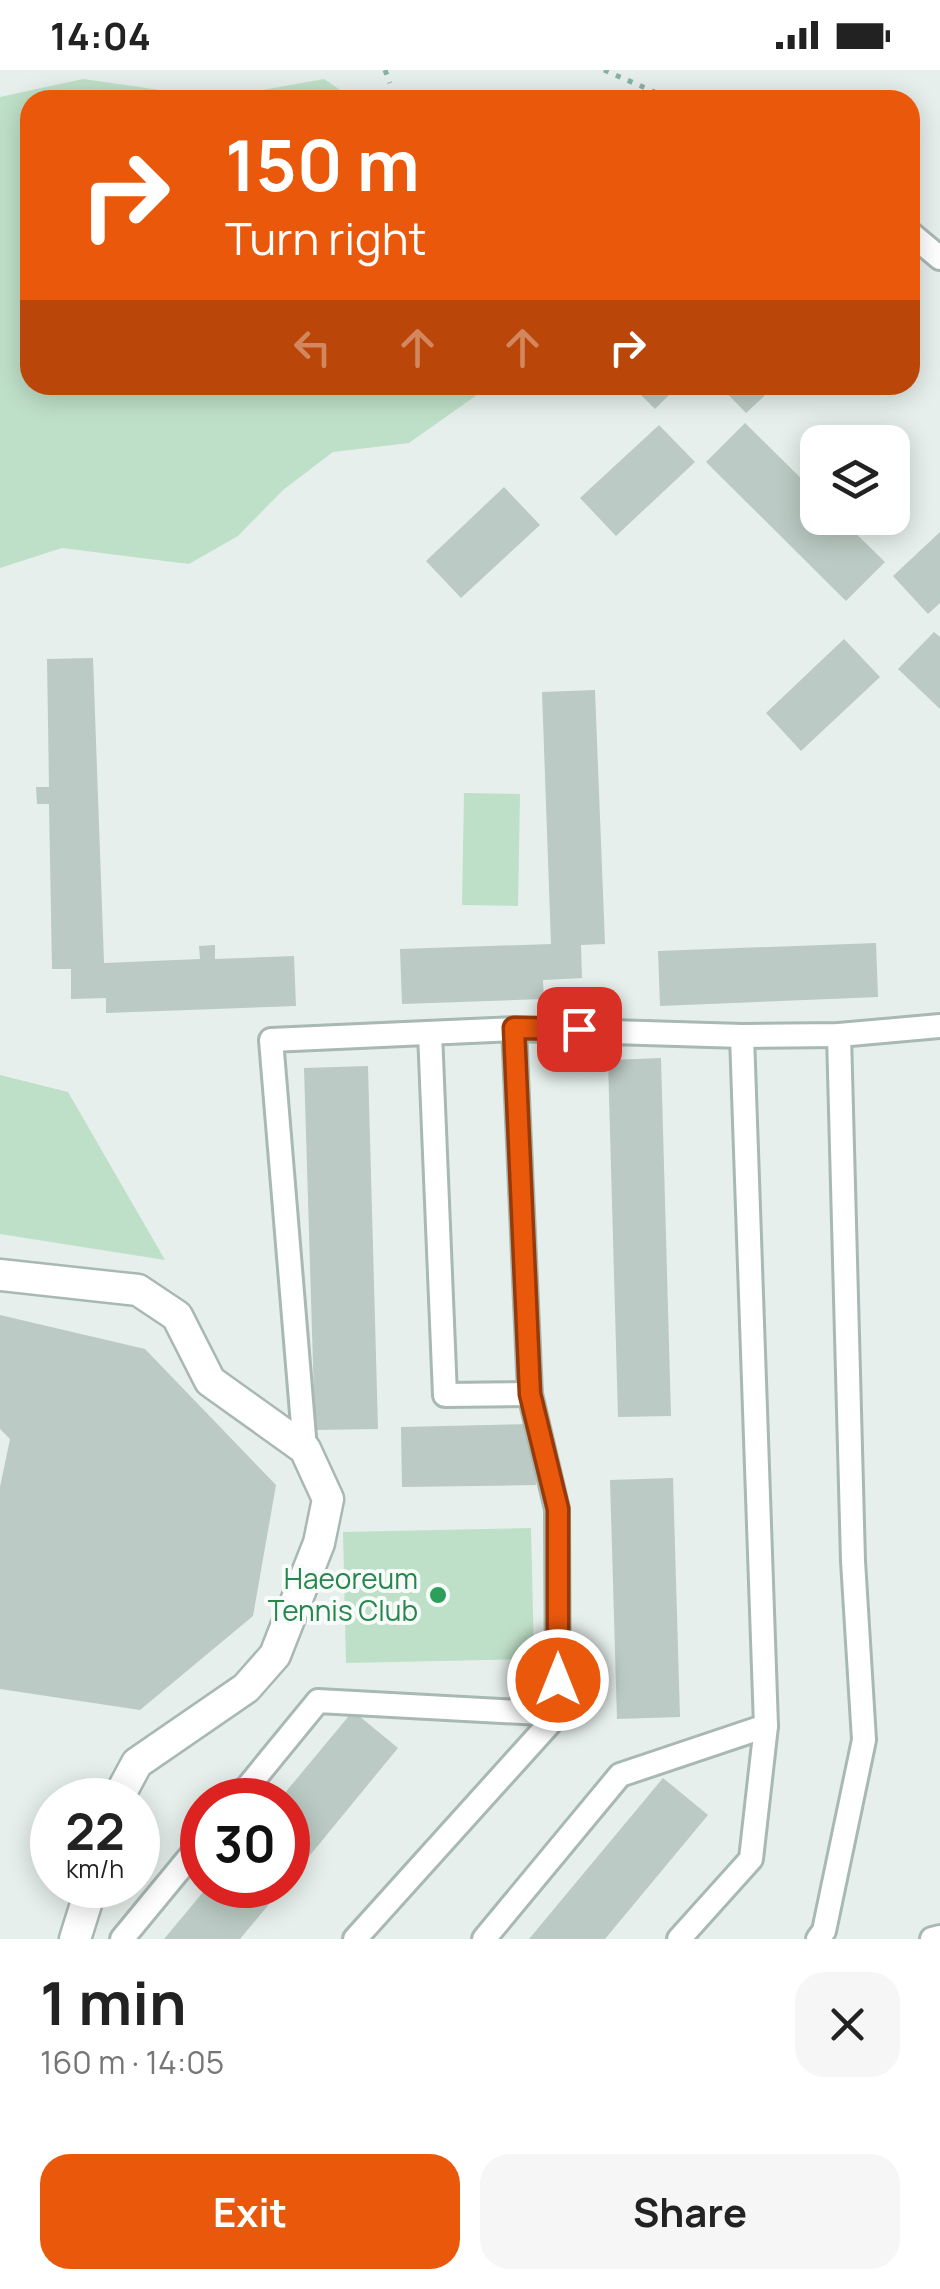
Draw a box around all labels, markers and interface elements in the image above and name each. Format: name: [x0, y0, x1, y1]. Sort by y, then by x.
text: 14:04: [50, 9, 151, 61]
text: 150 m: [225, 116, 420, 212]
icon: right: [60, 130, 190, 260]
text: Turn right: [225, 207, 426, 269]
icon: left: [285, 320, 340, 375]
icon: ahead: [390, 320, 445, 375]
icon: ahead: [495, 320, 550, 375]
icon: right: [600, 320, 655, 375]
map controls: [800, 425, 910, 535]
button: layers: [800, 425, 910, 535]
pin: [537, 987, 622, 1072]
icon: arrive: [552, 1002, 607, 1057]
place label: Haeoreum Tennis Club: [268, 1559, 418, 1629]
marker: Haeoreum Tennis Club: [427, 1584, 449, 1606]
position arrow: [506, 1628, 610, 1732]
speed limit sign: 30: [180, 1778, 310, 1908]
text: 22: [65, 1797, 125, 1865]
text: km/h: [66, 1851, 124, 1886]
text: 1 min: [40, 1961, 187, 2043]
button: close: [795, 1972, 900, 2077]
text: 160 m · 14:05: [40, 2040, 224, 2084]
button: Exit: [40, 2154, 460, 2269]
button: Share: [480, 2154, 900, 2269]

